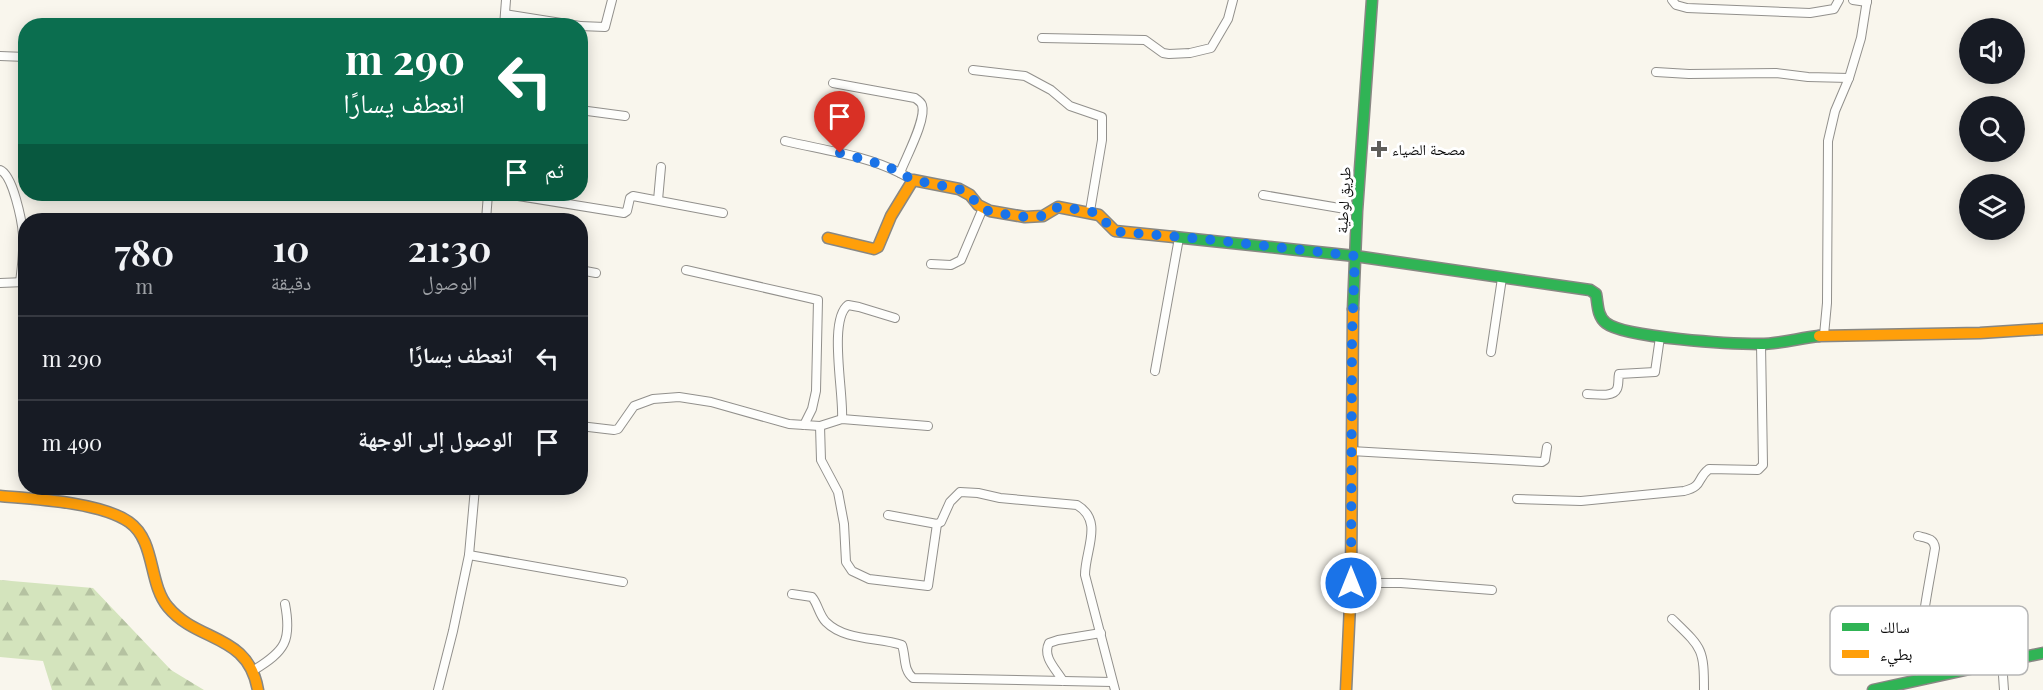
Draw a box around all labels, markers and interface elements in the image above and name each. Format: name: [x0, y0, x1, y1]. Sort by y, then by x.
map controls: [1959, 18, 2025, 240]
button: sound: [1959, 18, 2025, 84]
text: 290 m: [345, 30, 465, 86]
icon: left: [486, 42, 564, 120]
text: انعطف يسارًا: [343, 84, 465, 120]
pin: [814, 91, 865, 153]
button: search: [1959, 96, 2025, 162]
icon: arrive: [823, 100, 856, 133]
place label: مصحة الضياء: [1392, 139, 1465, 159]
marker: مصحة الضياء: [1370, 140, 1388, 158]
text: ثم: [545, 154, 564, 184]
icon: arrive: [500, 156, 533, 189]
street label: طريق لوطية: [1331, 166, 1356, 234]
button: layers: [1959, 174, 2025, 240]
text: 10: [272, 223, 310, 271]
text: 21:30: [408, 223, 492, 271]
text: 780: [114, 227, 174, 275]
text: دقيقة: [271, 268, 311, 295]
text: الوصول: [422, 268, 477, 295]
text: m: [135, 272, 153, 299]
text: انعطف يسارًا: [408, 339, 513, 369]
icon: left: [531, 342, 564, 375]
text: 290 m: [42, 343, 102, 373]
text: الوصول إلى الوجهة: [358, 423, 513, 453]
icon: arrive: [531, 426, 564, 459]
text: 490 m: [42, 427, 102, 457]
position arrow: [1319, 551, 1383, 615]
legend: [1830, 606, 2028, 675]
text: سالك: [1880, 616, 1910, 637]
text: بطيء: [1880, 643, 1912, 667]

